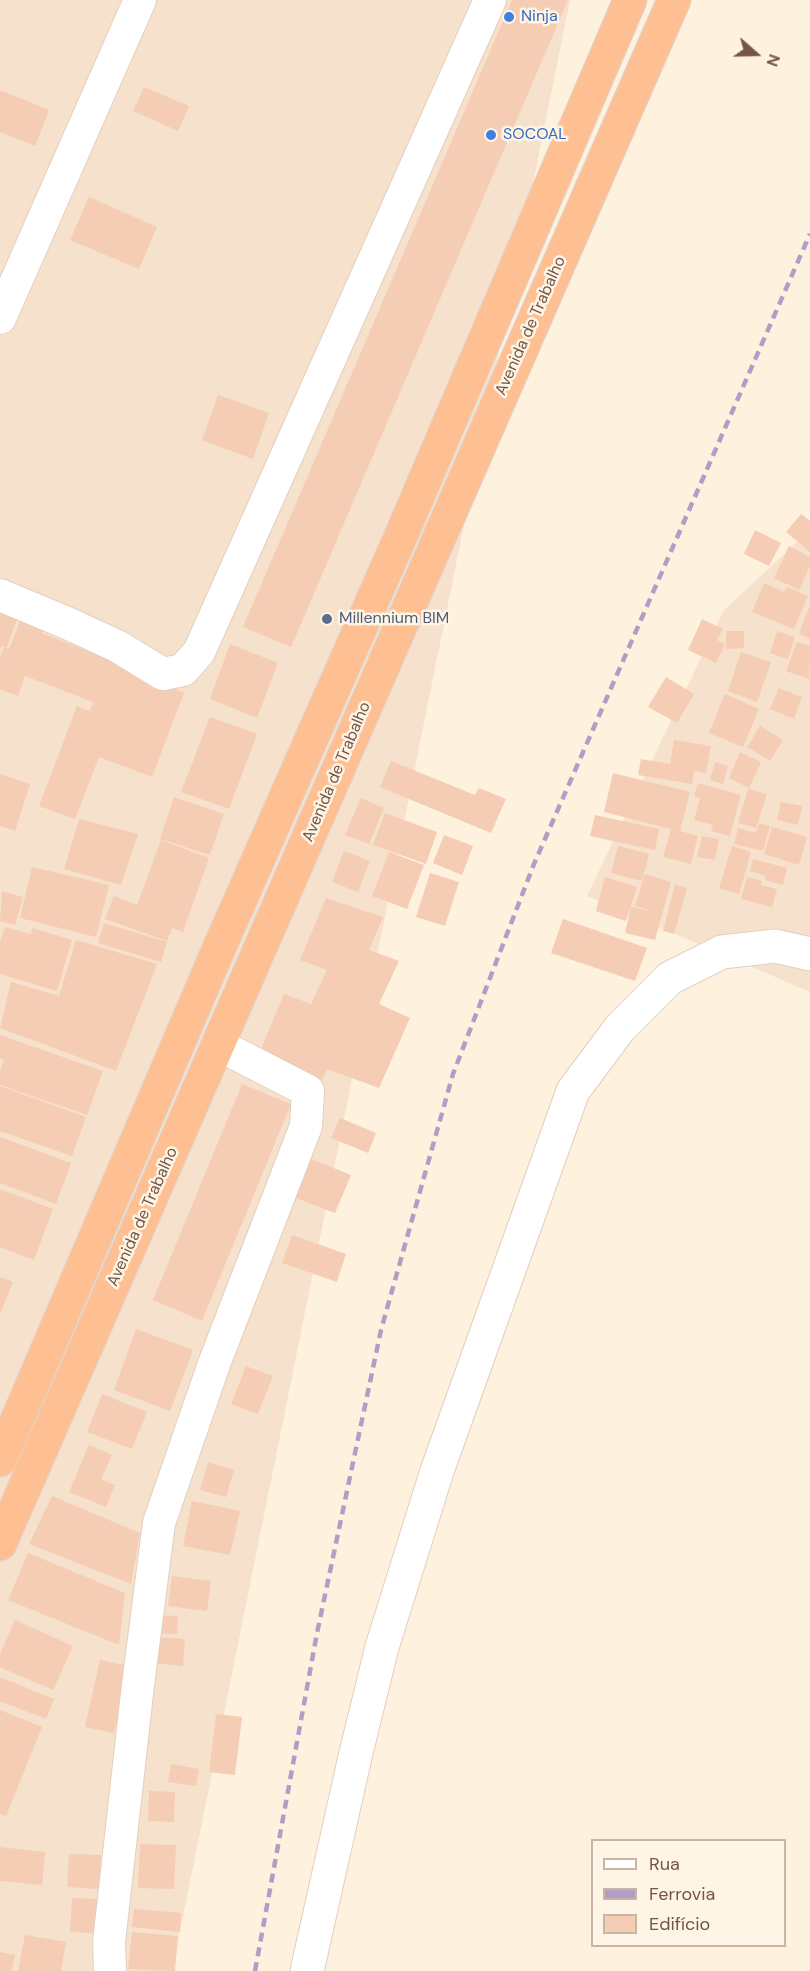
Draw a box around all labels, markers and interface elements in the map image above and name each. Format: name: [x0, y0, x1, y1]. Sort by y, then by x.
place label: Ninja: [521, 7, 558, 27]
marker: Ninja: [502, 10, 516, 24]
north arrow: [726, 24, 786, 84]
text: N: [762, 51, 785, 69]
place label: SOCOAL: [503, 125, 567, 145]
marker: SOCOAL: [484, 128, 498, 142]
street label: Avenida de Trabalho: [492, 254, 570, 398]
place label: Millennium BIM: [339, 609, 449, 629]
marker: Millennium BIM: [320, 612, 334, 626]
street label: Avenida de Trabalho: [299, 699, 375, 845]
street label: Avenida de Trabalho: [104, 1145, 182, 1289]
legend: [591, 1839, 786, 1947]
text: Rua: [649, 1852, 680, 1876]
text: Ferrovia: [649, 1882, 715, 1906]
text: Edifício: [649, 1912, 710, 1936]

